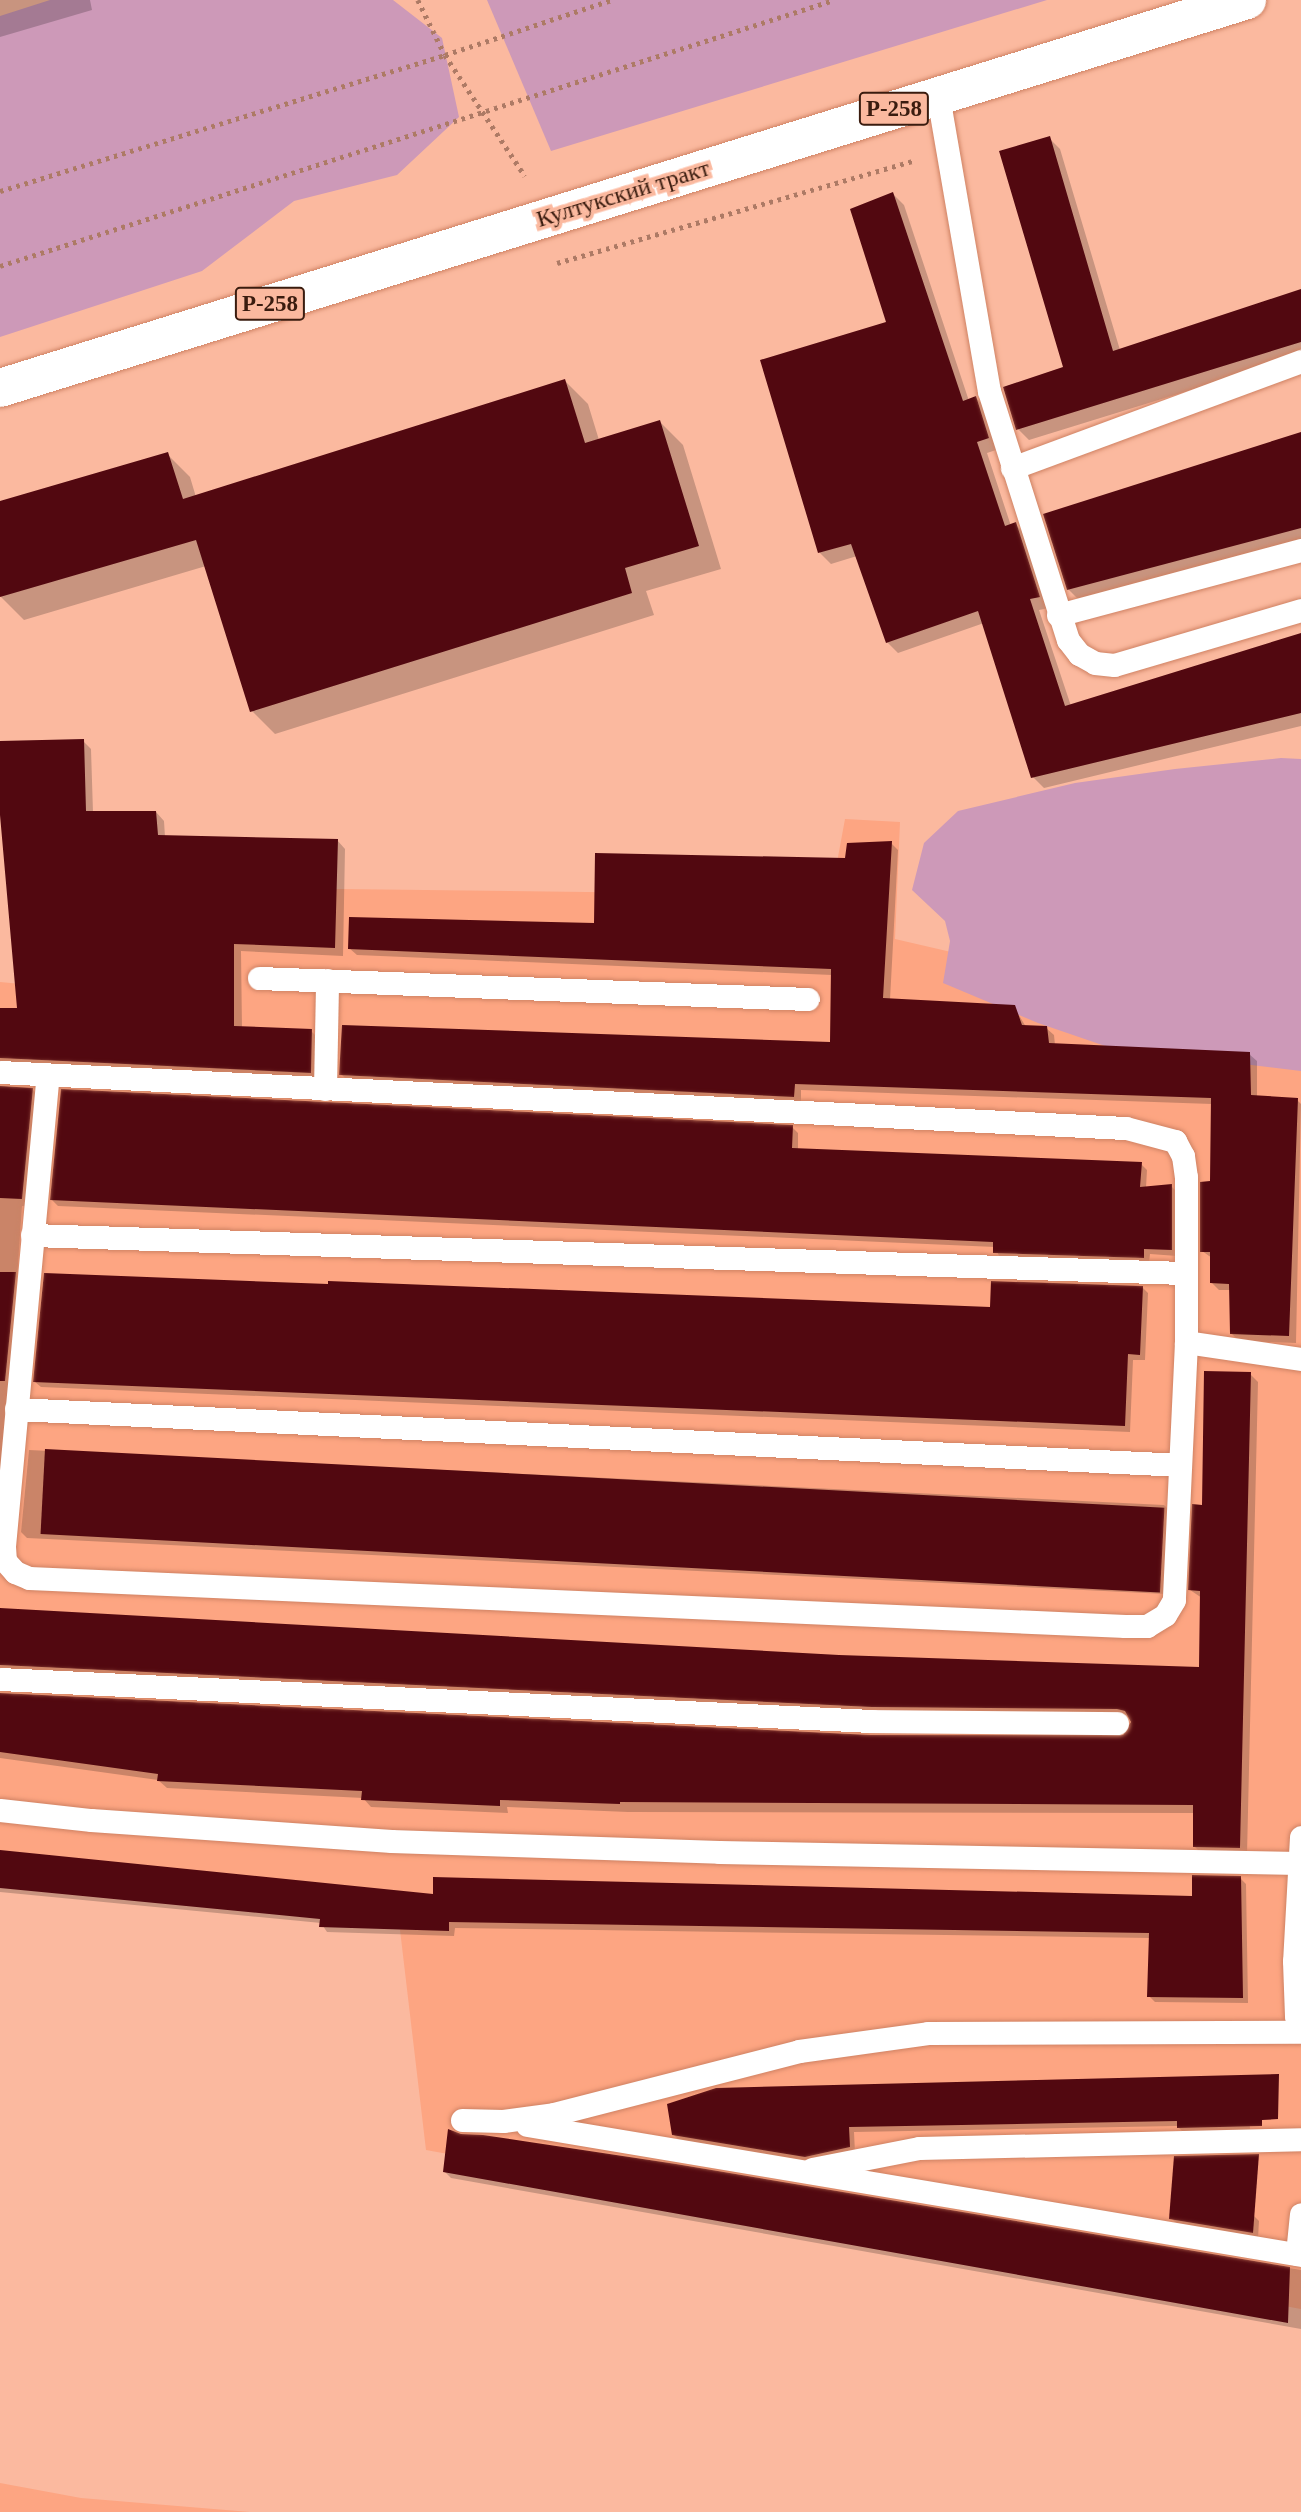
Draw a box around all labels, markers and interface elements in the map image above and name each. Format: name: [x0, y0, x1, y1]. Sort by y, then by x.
road number: Р-258: [857, 90, 931, 128]
street label: Култукский тракт: [533, 154, 713, 234]
road number: Р-258: [233, 284, 307, 324]

